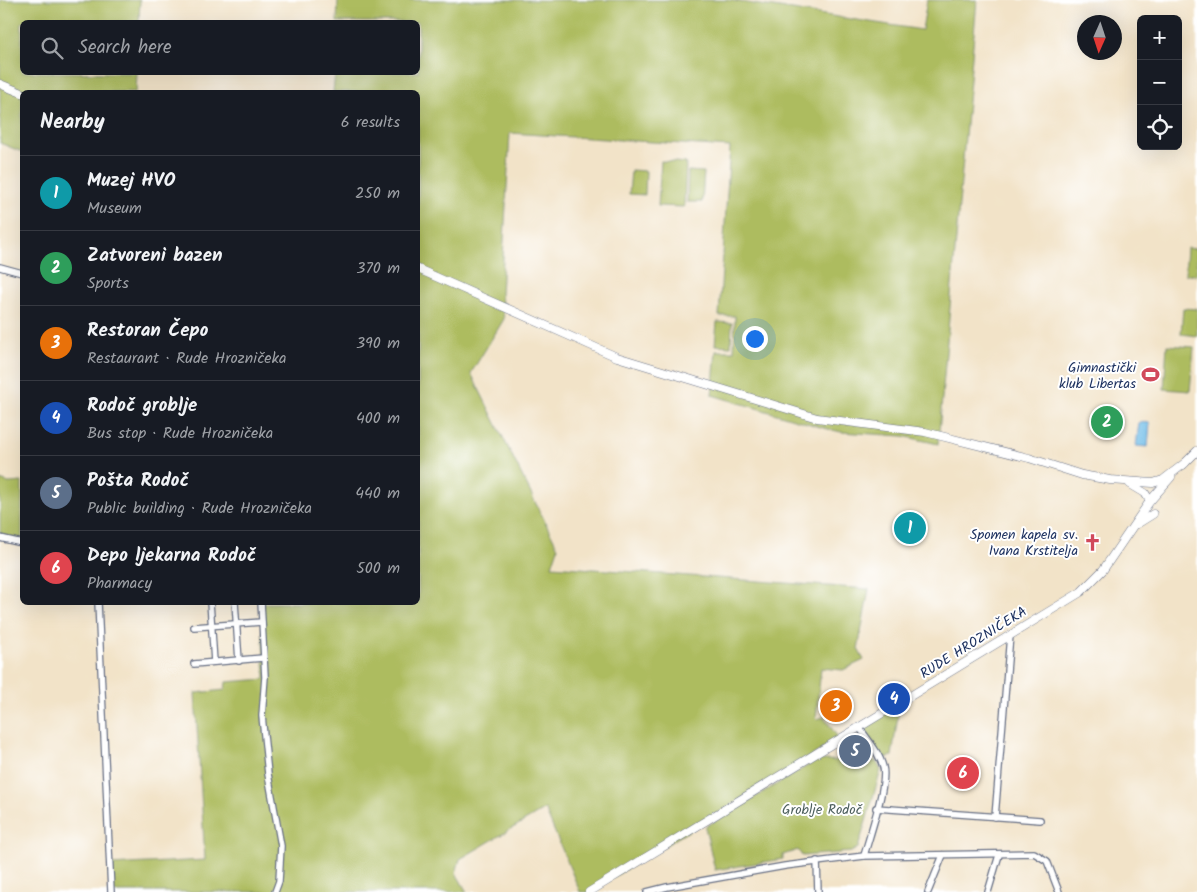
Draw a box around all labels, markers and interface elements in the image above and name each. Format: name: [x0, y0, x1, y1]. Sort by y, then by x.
north arrow: [1077, 15, 1122, 60]
map controls: [1137, 15, 1182, 150]
button: +: [1137, 15, 1182, 60]
search box: [20, 20, 420, 75]
text: Search here: [78, 33, 172, 63]
icon: search: [38, 34, 66, 62]
button: −: [1137, 60, 1182, 105]
button: locate: [1137, 105, 1182, 150]
text: Nearby: [40, 106, 105, 139]
text: 6 results: [341, 110, 400, 135]
text: Muzej HVO: [87, 166, 175, 196]
text: 1: [54, 181, 58, 206]
text: 250 m: [355, 181, 400, 206]
text: Museum: [87, 196, 142, 221]
text: Zatvoreni bazen: [87, 241, 223, 271]
text: 2: [51, 256, 61, 281]
text: 370 m: [356, 256, 400, 281]
text: Sports: [87, 271, 129, 296]
text: Restoran Čepo: [87, 316, 208, 346]
your location: [742, 326, 768, 352]
text: 3: [52, 331, 60, 356]
text: 390 m: [356, 331, 400, 356]
text: Restaurant · Rude Hrozničeka: [87, 346, 287, 371]
place label: Gimnastički klub Libertas: [1059, 357, 1137, 395]
sports icon: Gimnastički klub Libertas: [1140, 365, 1160, 385]
text: Rodoč groblje: [87, 391, 197, 421]
pin: 2: [1091, 403, 1123, 441]
text: 4: [52, 406, 60, 431]
text: 400 m: [356, 406, 400, 431]
text: Bus stop · Rude Hrozničeka: [87, 421, 273, 446]
text: Pošta Rodoč: [87, 466, 189, 496]
text: 5: [52, 481, 60, 506]
text: 440 m: [355, 481, 400, 506]
text: Public building · Rude Hrozničeka: [87, 496, 312, 521]
pin: 1: [894, 509, 926, 547]
place label: Spomen kapela sv. Ivana Krstitelja: [970, 524, 1078, 562]
church icon: Spomen kapela sv. Ivana Krstitelja: [1082, 532, 1102, 552]
text: Depo ljekarna Rodoč: [87, 541, 256, 571]
text: 6: [52, 556, 60, 581]
text: 500 m: [356, 556, 400, 581]
text: Pharmacy: [87, 571, 152, 596]
street label: RUDE HROZNIČEKA: [916, 601, 1031, 685]
pin: 4: [878, 680, 910, 718]
pin: 3: [820, 687, 852, 725]
pin: 5: [839, 732, 871, 770]
pin: 6: [947, 754, 979, 792]
park label: Groblje Rodoč: [782, 799, 863, 821]

